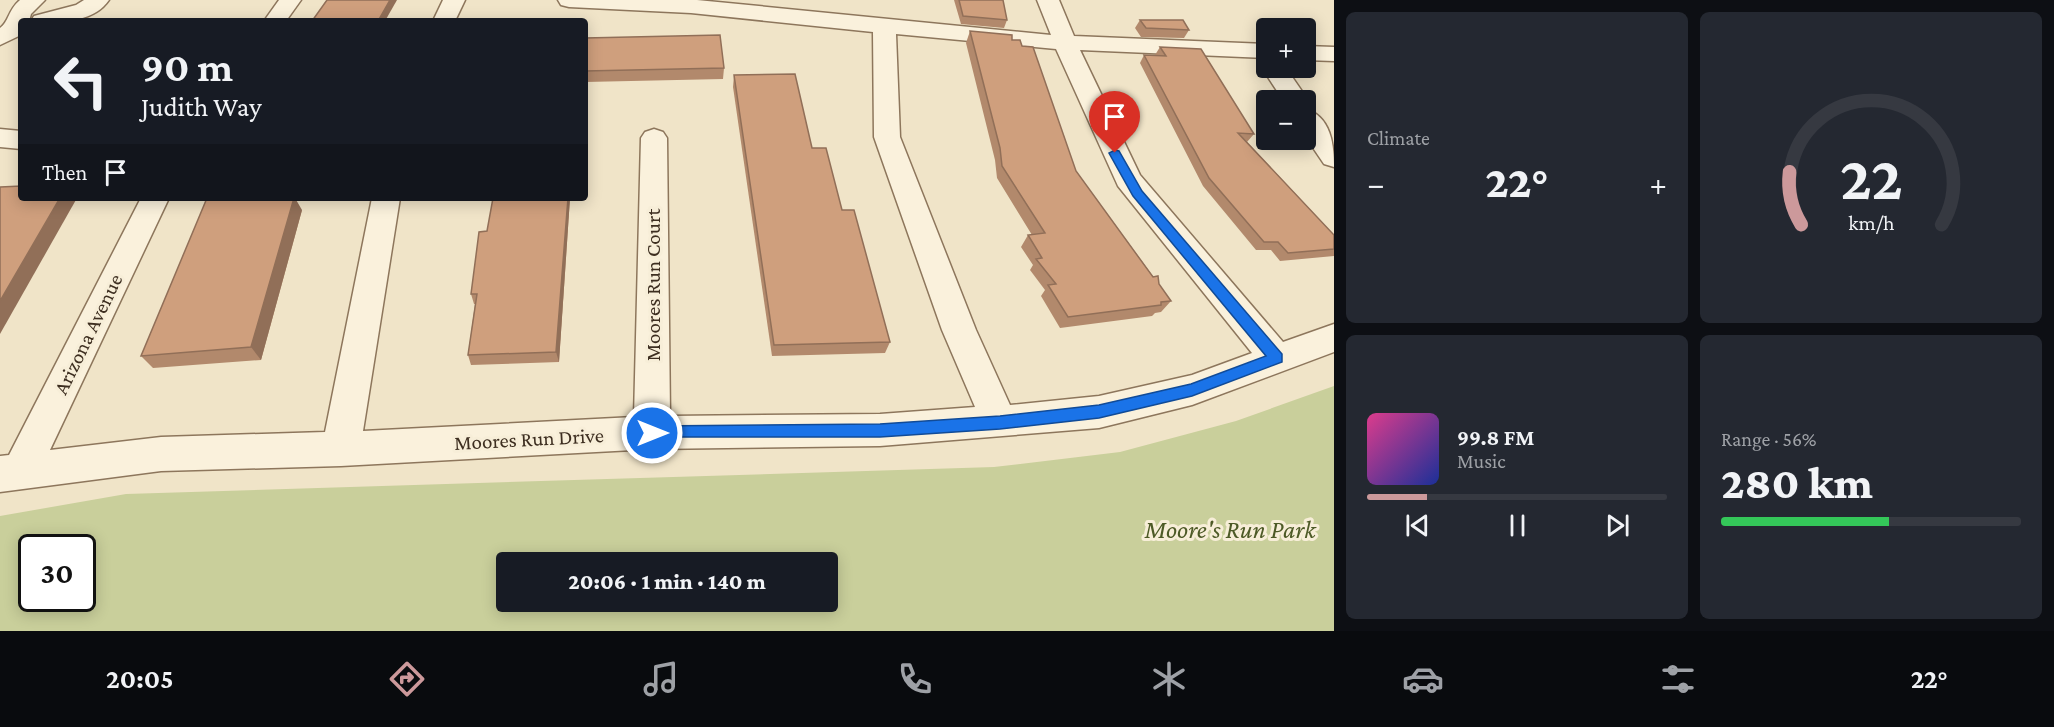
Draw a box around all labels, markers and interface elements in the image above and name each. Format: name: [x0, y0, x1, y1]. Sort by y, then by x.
map controls: [1256, 18, 1316, 150]
button: +: [1256, 18, 1316, 78]
icon: left: [42, 42, 120, 120]
text: 90 m: [141, 43, 233, 90]
button: −: [1256, 90, 1316, 150]
pin: [1089, 91, 1140, 153]
text: Judith Way: [141, 92, 262, 122]
icon: arrive: [1098, 100, 1131, 133]
text: Climate: [1367, 127, 1430, 149]
text: 22: [1840, 143, 1902, 212]
icon: arrive: [99, 156, 132, 189]
text: 22°: [1485, 157, 1549, 207]
text: Then: [42, 160, 87, 185]
text: −: [1367, 165, 1384, 202]
text: +: [1650, 165, 1667, 202]
street label: Moores Run Court: [641, 208, 665, 361]
text: km/h: [1848, 211, 1895, 235]
street label: Arizona Avenue: [48, 270, 128, 398]
position arrow: [620, 401, 684, 465]
street label: Moores Run Drive: [453, 423, 605, 455]
text: 99.8 FM: [1457, 425, 1534, 450]
text: Range · 56%: [1721, 428, 1816, 450]
text: Music: [1457, 450, 1506, 472]
text: 280 km: [1721, 458, 1873, 508]
icon: previous: [1401, 509, 1434, 542]
icon: pause: [1501, 509, 1534, 542]
icon: next: [1601, 509, 1634, 542]
park label: Moore's Run Park: [1143, 515, 1317, 544]
speed limit sign: 30: [18, 534, 96, 612]
text: 20:06 · 1 min · 140 m: [568, 569, 766, 594]
icon: directions: [386, 658, 428, 700]
icon: music: [640, 658, 682, 700]
icon: phone: [894, 658, 936, 700]
icon: climate: [1148, 658, 1190, 700]
icon: car: [1402, 658, 1444, 700]
icon: filters: [1657, 658, 1699, 700]
text: 20:05: [106, 664, 173, 694]
text: 22°: [1911, 664, 1948, 694]

